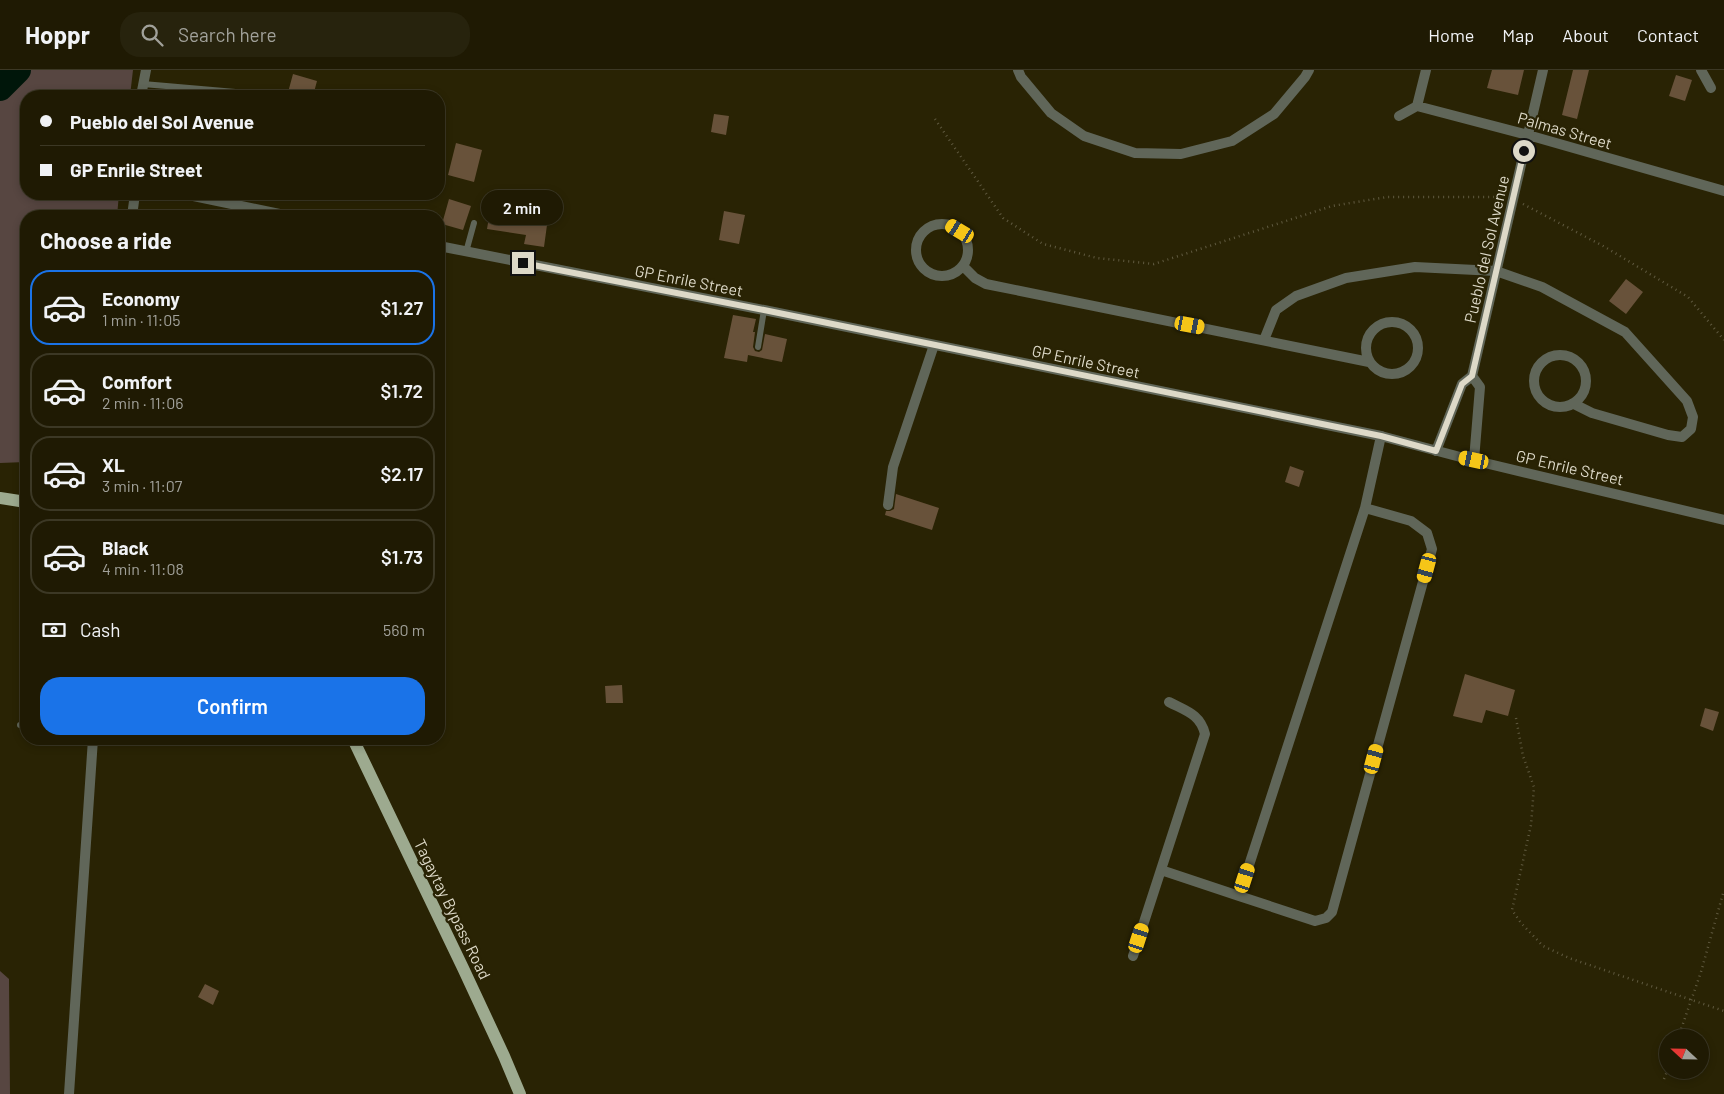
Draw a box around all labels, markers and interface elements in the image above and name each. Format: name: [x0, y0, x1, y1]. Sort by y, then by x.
search box: [120, 12, 470, 57]
text: Hoppr: [25, 20, 90, 49]
icon: search: [138, 21, 166, 49]
text: Search here: [178, 23, 277, 46]
text: Home: [1428, 24, 1474, 46]
text: Map: [1502, 24, 1534, 46]
text: About: [1562, 24, 1609, 46]
text: Contact: [1637, 24, 1699, 46]
street label: Palmas Street: [1516, 107, 1614, 153]
text: Pueblo del Sol Avenue: [70, 110, 254, 133]
route start: [1513, 140, 1535, 162]
text: GP Enrile Street: [70, 158, 203, 181]
street label: Pueblo del Sol Avenue: [1460, 173, 1512, 325]
callout: 2 min: [482, 190, 564, 226]
text: 2 min: [503, 198, 541, 217]
car: [943, 217, 976, 245]
text: Choose a ride: [40, 227, 172, 253]
route end: [512, 252, 534, 274]
street label: GP Enrile Street: [633, 260, 745, 300]
icon: car: [42, 285, 87, 330]
text: Economy: [102, 287, 180, 310]
text: $1.27: [381, 296, 423, 319]
text: 1 min · 11:05: [102, 310, 180, 329]
car: [1173, 315, 1206, 335]
street label: GP Enrile Street: [1030, 340, 1142, 382]
icon: car: [42, 368, 87, 413]
text: Comfort: [102, 370, 172, 393]
text: $1.72: [381, 379, 423, 402]
text: 2 min · 11:06: [102, 393, 183, 412]
street label: GP Enrile Street: [1514, 445, 1626, 489]
car: [1457, 450, 1490, 470]
icon: car: [42, 451, 87, 496]
text: XL: [102, 453, 125, 476]
text: $2.17: [381, 462, 423, 485]
text: 3 min · 11:07: [102, 476, 182, 495]
icon: car: [42, 534, 87, 579]
text: Black: [102, 536, 149, 559]
text: $1.73: [381, 545, 423, 568]
car: [1415, 552, 1438, 584]
text: 4 min · 11:08: [102, 559, 184, 578]
icon: cash: [40, 616, 68, 644]
text: Cash: [80, 618, 121, 641]
text: 560 m: [383, 620, 425, 639]
button: Confirm: [40, 677, 425, 735]
car: [1362, 743, 1385, 775]
street label: Tagaytay Bypass Road: [411, 836, 495, 982]
car: [1233, 861, 1256, 895]
car: [1127, 921, 1150, 955]
north arrow: [1659, 1029, 1709, 1079]
map controls: [1659, 1029, 1709, 1079]

